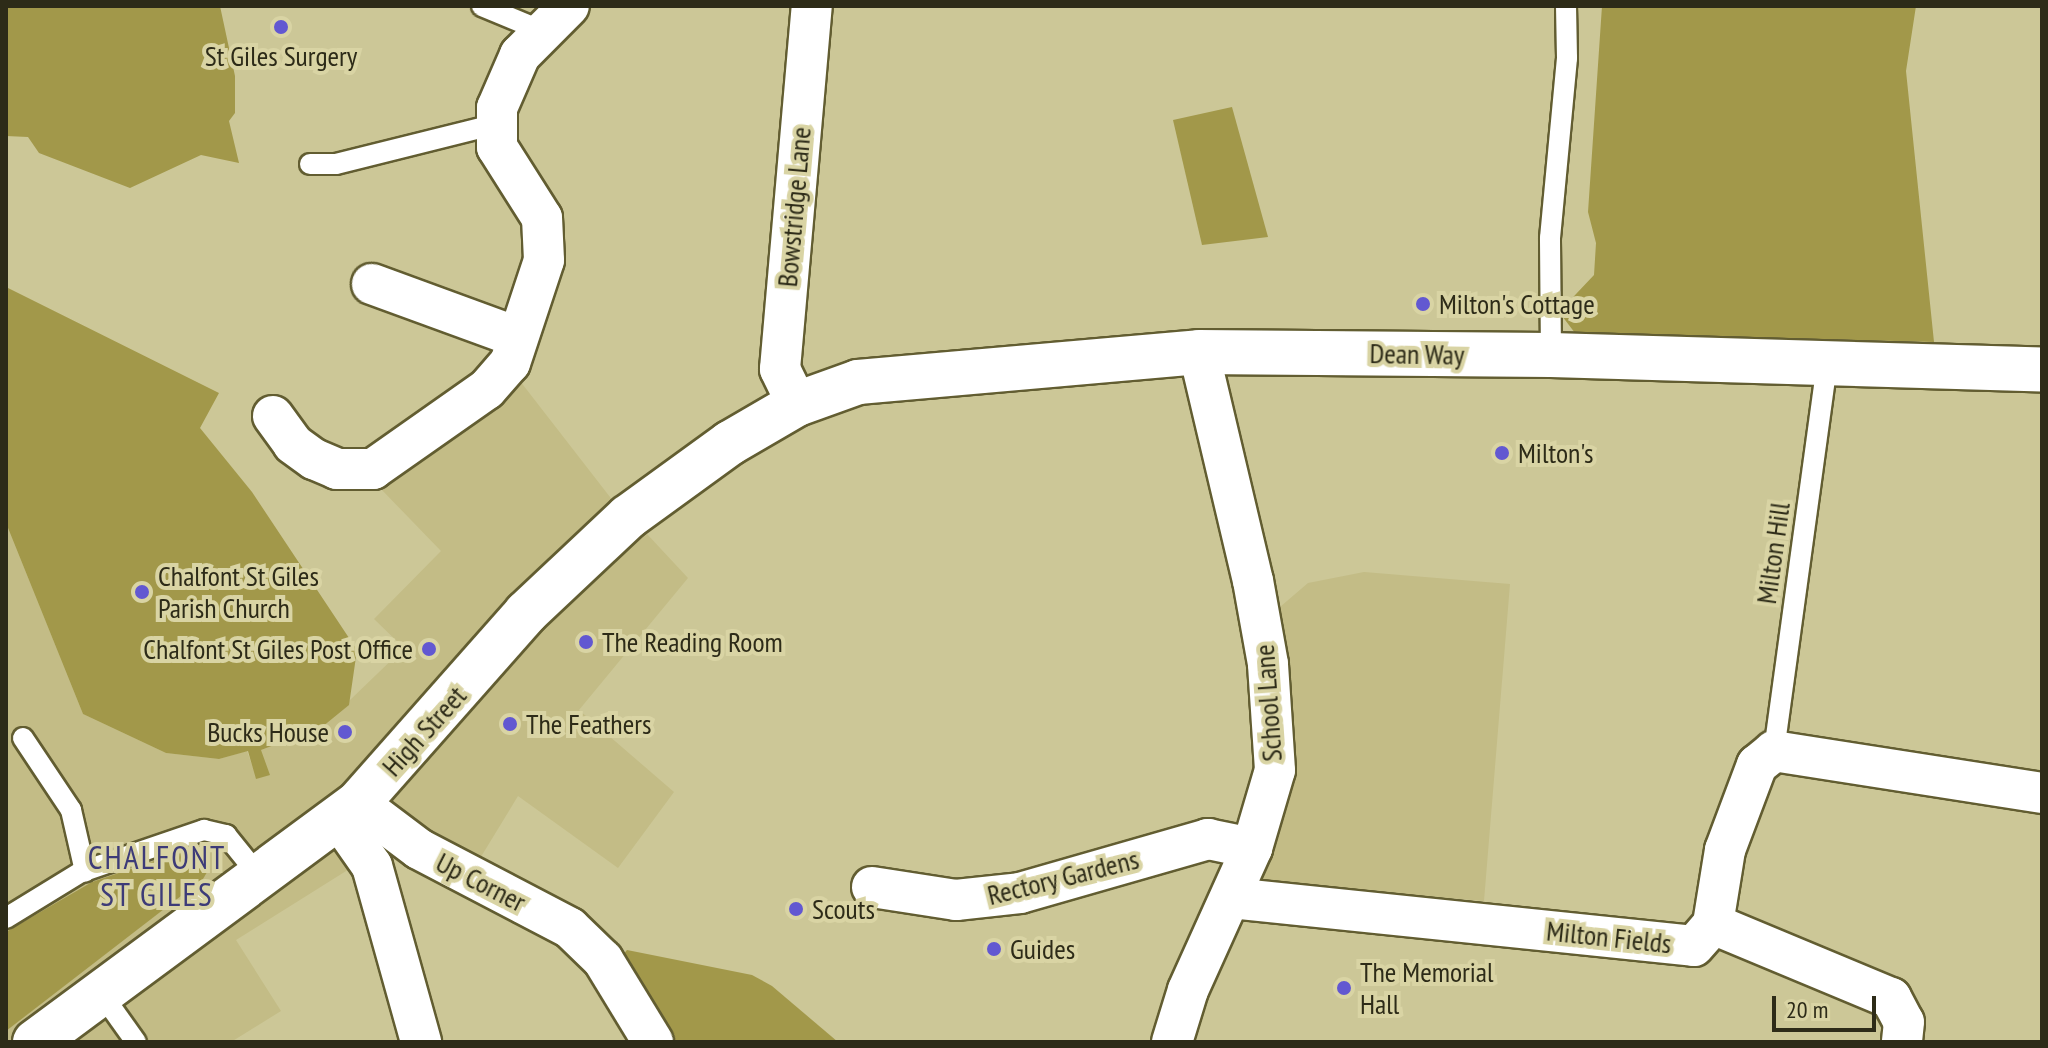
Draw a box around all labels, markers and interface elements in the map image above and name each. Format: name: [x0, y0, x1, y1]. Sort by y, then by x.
marker: St Giles Surgery: [272, 18, 290, 36]
place label: St Giles Surgery: [205, 39, 357, 73]
street label: Bowstridge Lane: [770, 126, 818, 288]
place label: Milton's Cottage: [1439, 287, 1595, 321]
marker: Milton's Cottage: [1414, 295, 1432, 313]
street label: Dean Way: [1369, 336, 1465, 372]
place label: Milton's: [1518, 436, 1593, 470]
marker: Milton's: [1493, 444, 1511, 462]
street label: Milton Hill: [1749, 500, 1797, 606]
place label: Chalfont St Giles Parish Church: [158, 559, 319, 625]
marker: Chalfont St Giles Parish Church: [133, 583, 151, 601]
place label: The Reading Room: [602, 625, 783, 659]
place label: Chalfont St Giles Post Office: [143, 632, 413, 666]
marker: The Reading Room: [577, 633, 595, 651]
marker: Chalfont St Giles Post Office: [420, 640, 438, 658]
street label: School Lane: [1247, 643, 1289, 763]
street label: High Street: [375, 679, 473, 783]
place label: The Feathers: [526, 707, 651, 741]
place label: Bucks House: [207, 715, 329, 749]
marker: The Feathers: [501, 715, 519, 733]
marker: Bucks House: [336, 723, 354, 741]
district label: CHALFONT ST GILES: [88, 839, 226, 914]
street label: Rectory Gardens: [984, 842, 1142, 912]
street label: Up Corner: [431, 845, 531, 919]
place label: Scouts: [812, 892, 875, 926]
marker: Scouts: [787, 900, 805, 918]
street label: Milton Fields: [1545, 914, 1673, 960]
place label: Guides: [1010, 932, 1075, 966]
marker: Guides: [985, 940, 1003, 958]
place label: The Memorial Hall: [1360, 955, 1494, 1021]
marker: The Memorial Hall: [1335, 979, 1353, 997]
scale bar: [1776, 980, 1880, 1030]
text: 20 m: [1786, 994, 1828, 1025]

